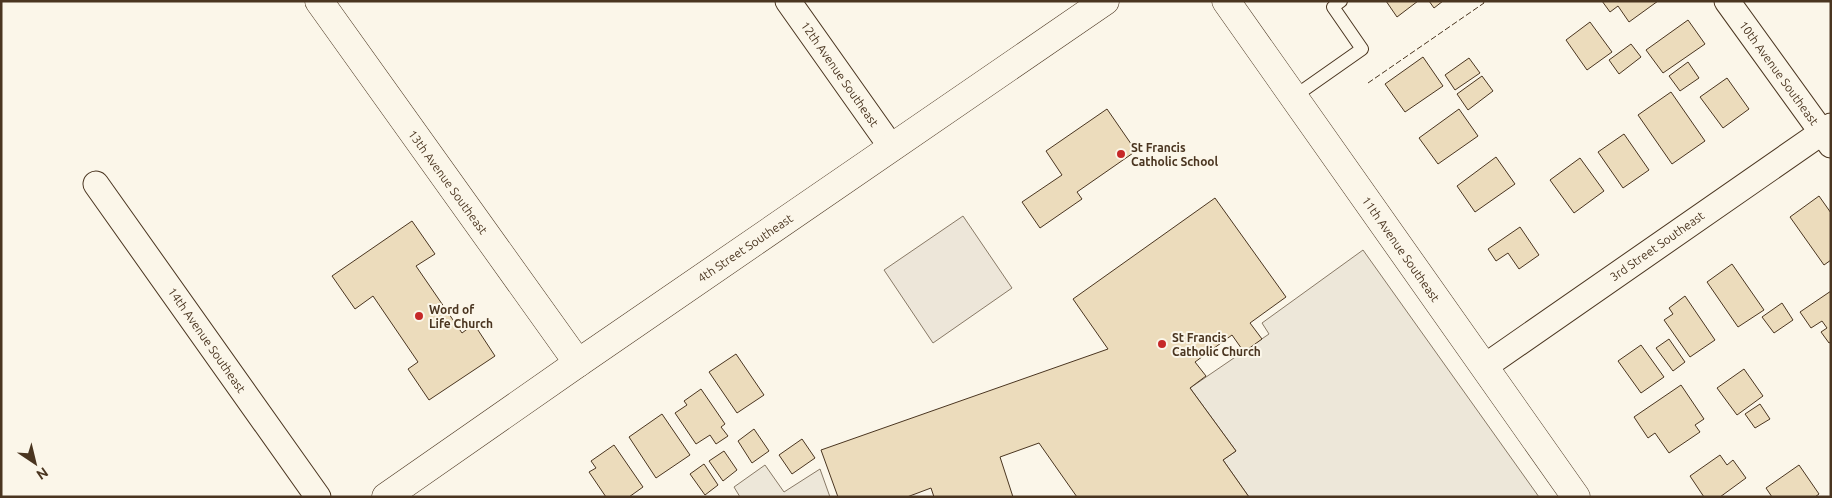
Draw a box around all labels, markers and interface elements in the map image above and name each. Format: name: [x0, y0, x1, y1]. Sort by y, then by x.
street label: 10th Avenue Southeast: [1737, 18, 1821, 128]
street label: 12th Avenue Southeast: [799, 19, 881, 129]
street label: 13th Avenue Southeast: [406, 127, 490, 237]
place label: St Francis Catholic School: [1131, 141, 1219, 168]
marker: St Francis Catholic School: [1115, 148, 1127, 160]
street label: 11th Avenue Southeast: [1360, 194, 1442, 304]
street label: 3rd Street Southeast: [1607, 208, 1707, 283]
street label: 4th Street Southeast: [695, 211, 795, 285]
street label: 14th Avenue Southeast: [166, 285, 248, 395]
place label: Word of Life Church: [429, 303, 493, 330]
marker: Word of Life Church: [413, 310, 425, 322]
place label: St Francis Catholic Church: [1172, 331, 1261, 358]
marker: St Francis Catholic Church: [1156, 338, 1168, 350]
north arrow: [10, 438, 60, 488]
text: N: [34, 464, 51, 483]

